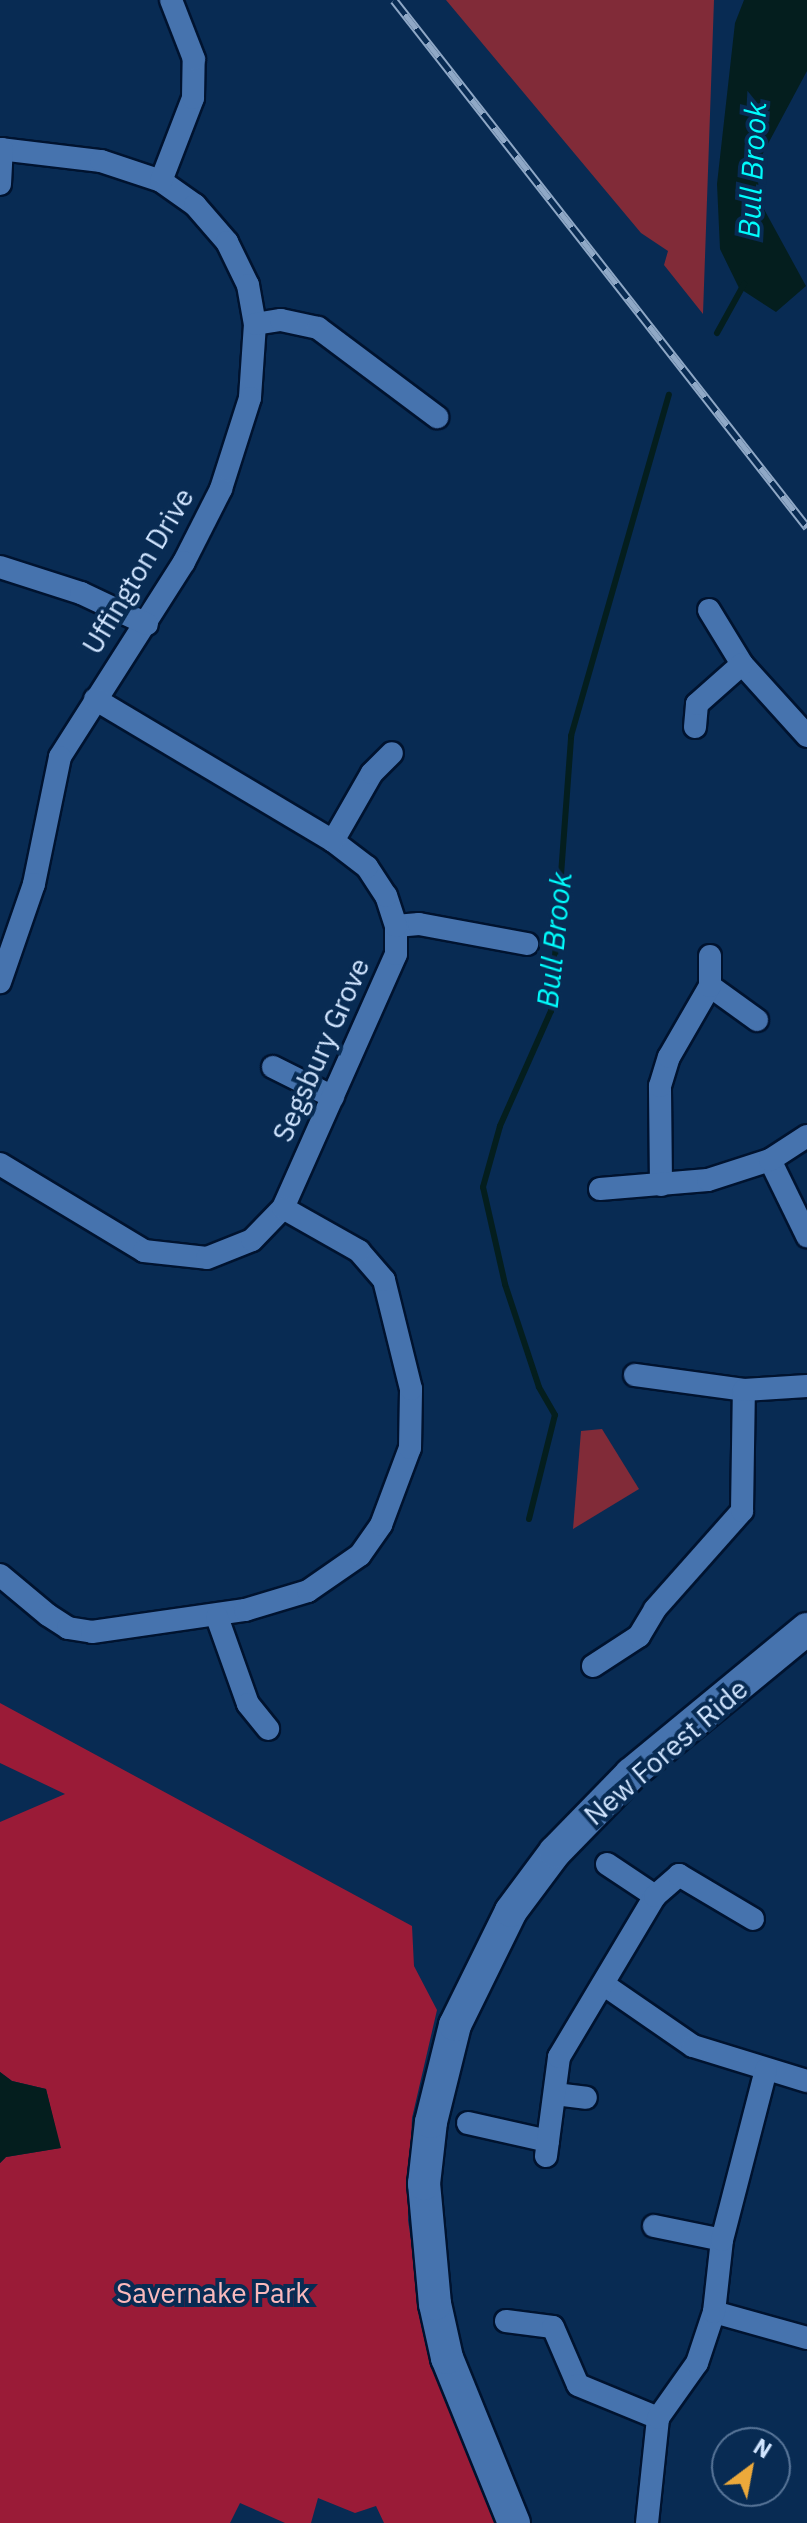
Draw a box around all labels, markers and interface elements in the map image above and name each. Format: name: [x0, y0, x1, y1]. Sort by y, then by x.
water label: Bull Brook: [730, 101, 774, 239]
street label: Uffington Drive: [75, 482, 201, 660]
water label: Bull Brook: [529, 870, 579, 1010]
street label: Segsbury Grove: [266, 953, 376, 1147]
street label: New Forest Ride: [577, 1672, 755, 1832]
park label: Savernake Park: [116, 2276, 310, 2310]
north arrow: [711, 2427, 791, 2507]
text: N: [748, 2431, 777, 2464]

